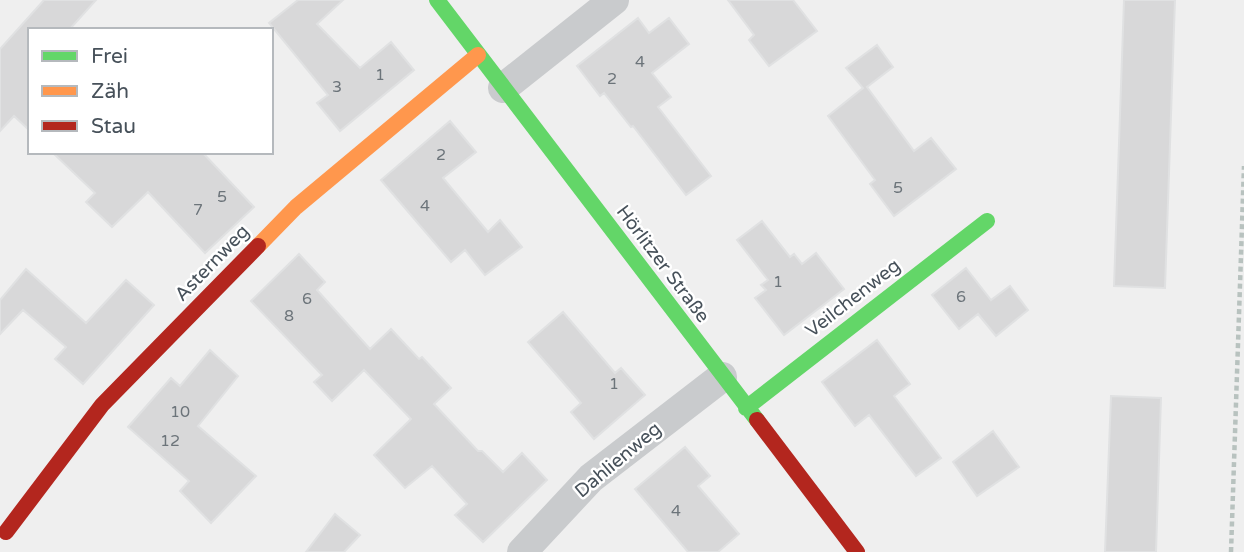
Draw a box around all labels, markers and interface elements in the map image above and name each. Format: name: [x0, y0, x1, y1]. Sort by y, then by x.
legend: [28, 28, 273, 154]
text: Frei: [91, 44, 128, 69]
house number: 4: [635, 52, 645, 72]
house number: 1: [375, 65, 385, 85]
house number: 2: [607, 69, 617, 89]
house number: 3: [332, 77, 342, 97]
text: Zäh: [91, 79, 129, 104]
text: Stau: [91, 114, 136, 139]
house number: 2: [436, 145, 446, 165]
house number: 5: [893, 178, 903, 198]
house number: 5: [217, 187, 227, 207]
house number: 4: [420, 196, 430, 216]
house number: 7: [193, 200, 203, 220]
street label: Hörlitzer Straße: [612, 201, 714, 327]
street label: Asternweg: [170, 220, 254, 306]
street label: Veilchenweg: [801, 254, 905, 342]
house number: 1: [773, 272, 783, 292]
house number: 6: [956, 287, 966, 307]
house number: 6: [302, 289, 312, 309]
house number: 8: [284, 306, 294, 326]
house number: 1: [609, 374, 619, 394]
house number: 10: [170, 402, 190, 422]
street label: Dahlienweg: [570, 418, 666, 502]
house number: 12: [160, 431, 180, 451]
house number: 4: [671, 501, 681, 521]

